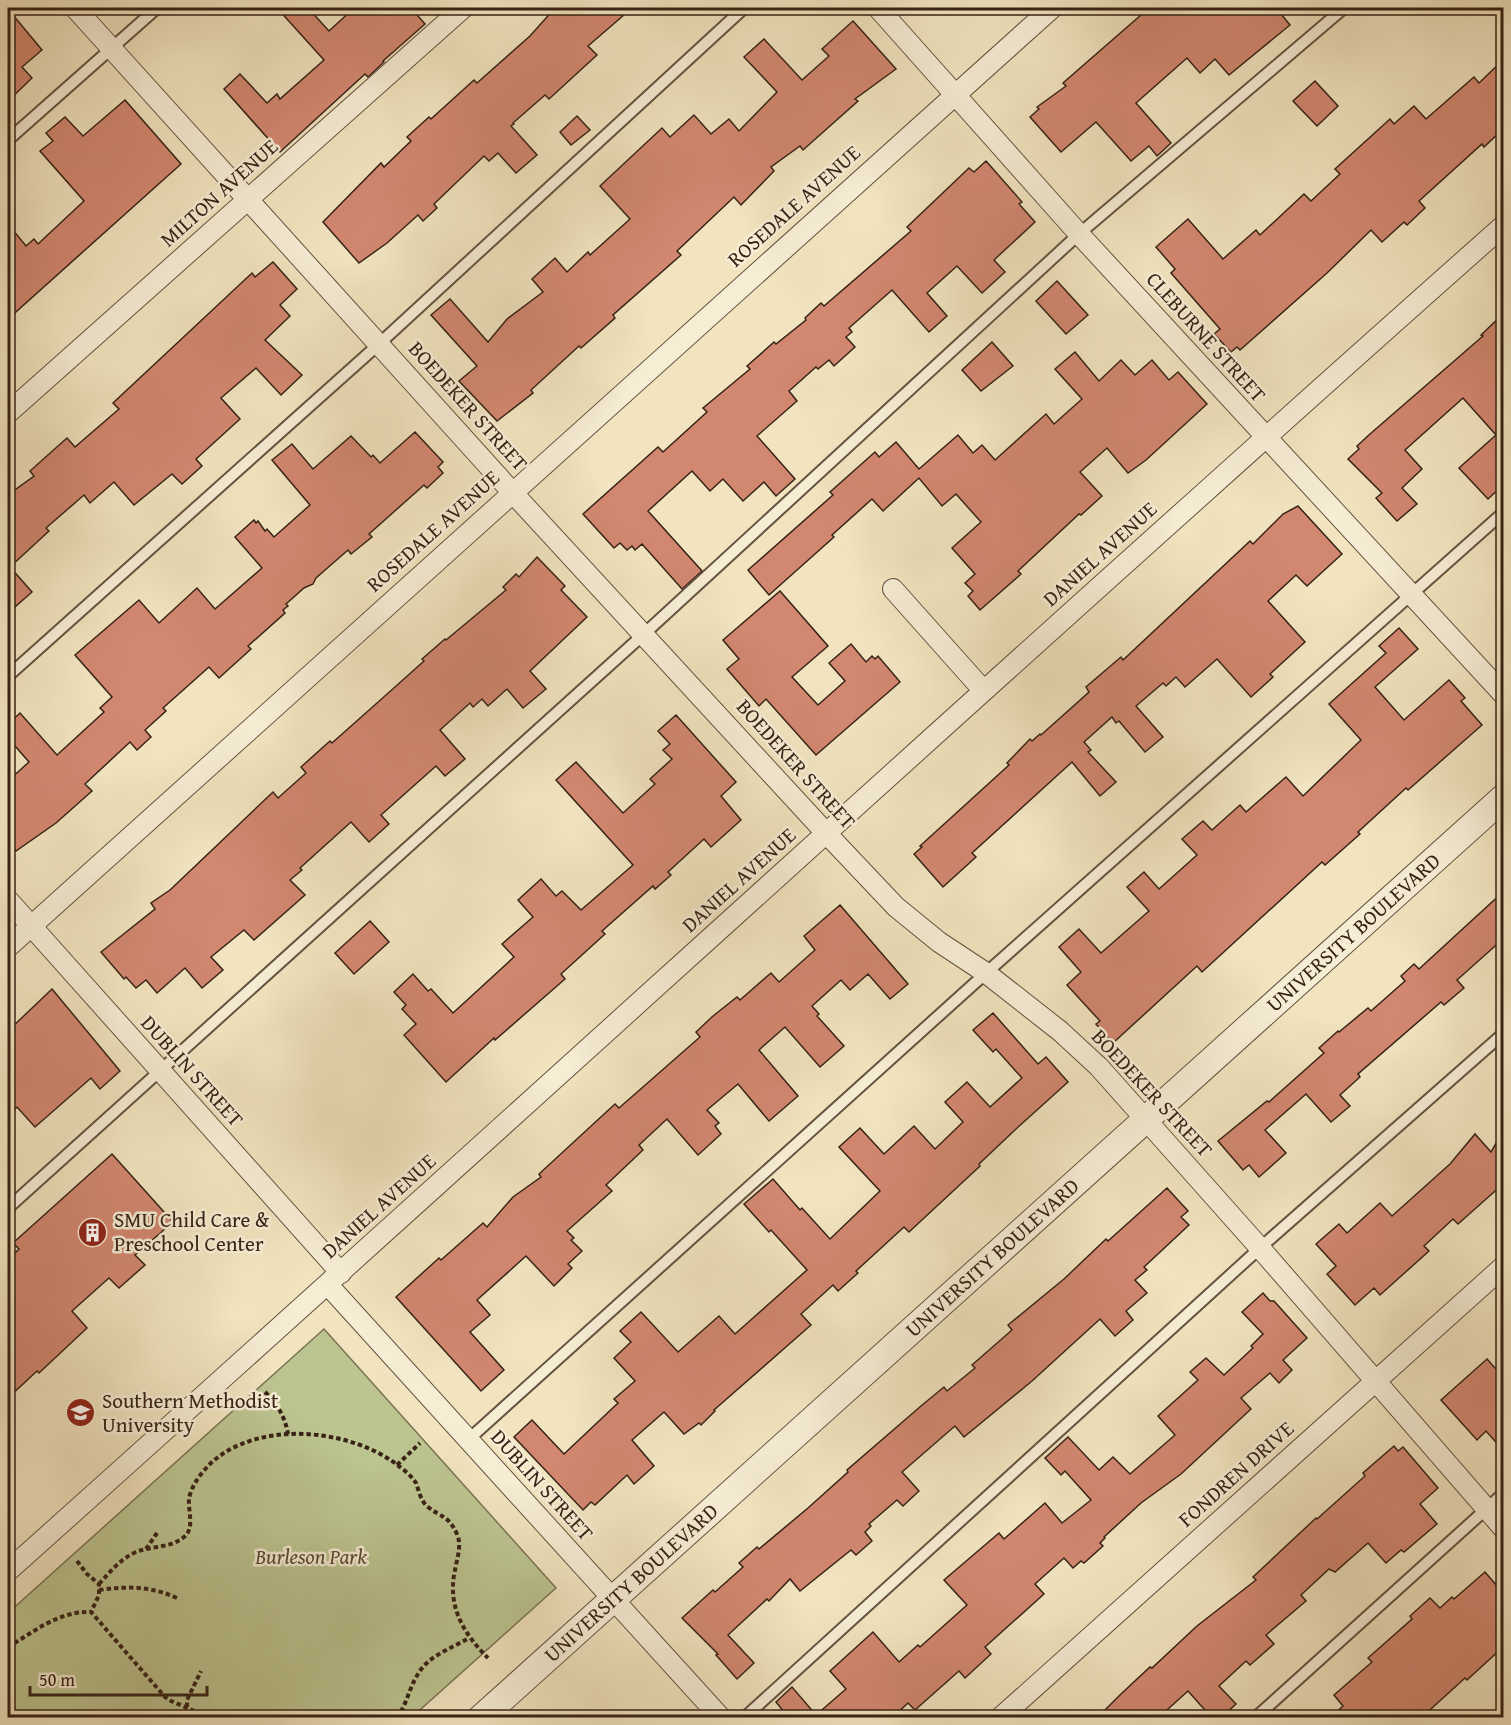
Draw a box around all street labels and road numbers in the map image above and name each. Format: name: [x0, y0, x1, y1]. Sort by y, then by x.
street label: MILTON AVENUE: [153, 131, 285, 254]
street label: ROSEDALE AVENUE: [720, 137, 867, 274]
street label: CLEBURNE STREET: [1139, 265, 1274, 409]
street label: BOEDEKER STREET: [401, 334, 535, 478]
street label: ROSEDALE AVENUE: [359, 462, 506, 599]
street label: DANIEL AVENUE: [1036, 494, 1164, 613]
street label: BOEDEKER STREET: [729, 692, 863, 836]
street label: DANIEL AVENUE: [675, 820, 803, 939]
street label: UNIVERSITY BOULEVARD: [1259, 845, 1447, 1019]
street label: DUBLIN STREET: [134, 1008, 251, 1133]
street label: BOEDEKER STREET: [1085, 1022, 1220, 1164]
street label: DANIEL AVENUE: [315, 1146, 443, 1265]
street label: UNIVERSITY BOULEVARD: [898, 1171, 1086, 1344]
street label: FONDREN DRIVE: [1171, 1413, 1301, 1534]
street label: DUBLIN STREET: [484, 1422, 601, 1547]
street label: UNIVERSITY BOULEVARD: [537, 1496, 725, 1669]

